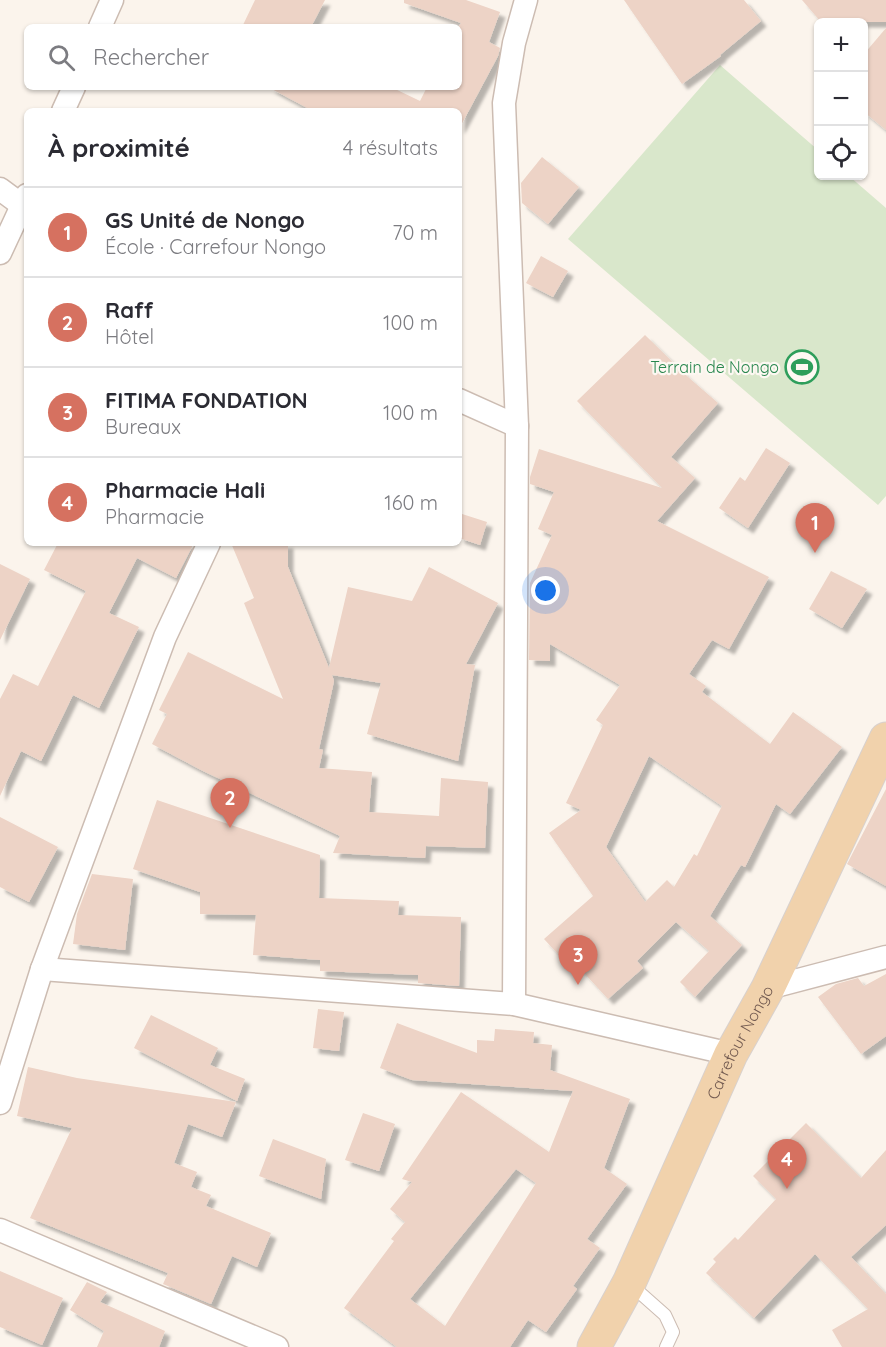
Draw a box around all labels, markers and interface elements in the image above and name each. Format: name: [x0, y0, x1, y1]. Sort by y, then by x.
map controls: [814, 18, 868, 180]
button: +: [814, 18, 868, 72]
search box: [24, 24, 462, 90]
icon: search: [45, 41, 78, 74]
text: Rechercher: [93, 43, 209, 71]
button: −: [814, 72, 868, 126]
button: locate: [814, 126, 868, 180]
text: À proximité: [48, 131, 190, 164]
text: 4 résultats: [343, 135, 438, 160]
text: GS Unité de Nongo: [105, 206, 305, 234]
text: 1: [64, 220, 71, 245]
text: 70 m: [392, 220, 438, 245]
text: École · Carrefour Nongo: [105, 234, 326, 259]
text: Raff: [105, 296, 153, 324]
text: 2: [62, 310, 73, 335]
text: 100 m: [383, 310, 438, 335]
text: Hôtel: [105, 324, 154, 349]
sports icon: Terrain de Nongo: [784, 349, 820, 385]
place label: Terrain de Nongo: [650, 357, 779, 377]
text: FITIMA FONDATION: [105, 386, 308, 414]
text: 3: [62, 400, 73, 425]
text: 100 m: [383, 400, 438, 425]
text: Bureaux: [105, 414, 181, 439]
text: Pharmacie Hali: [105, 476, 265, 504]
text: 4: [62, 490, 73, 515]
text: 160 m: [384, 490, 438, 515]
text: Pharmacie: [105, 504, 204, 529]
pin: 1: [796, 504, 834, 553]
your location: [531, 576, 560, 605]
pin: 2: [210, 778, 250, 828]
pin: 3: [558, 936, 598, 985]
street label: Carrefour Nongo: [702, 982, 777, 1102]
pin: 4: [768, 1140, 806, 1189]

